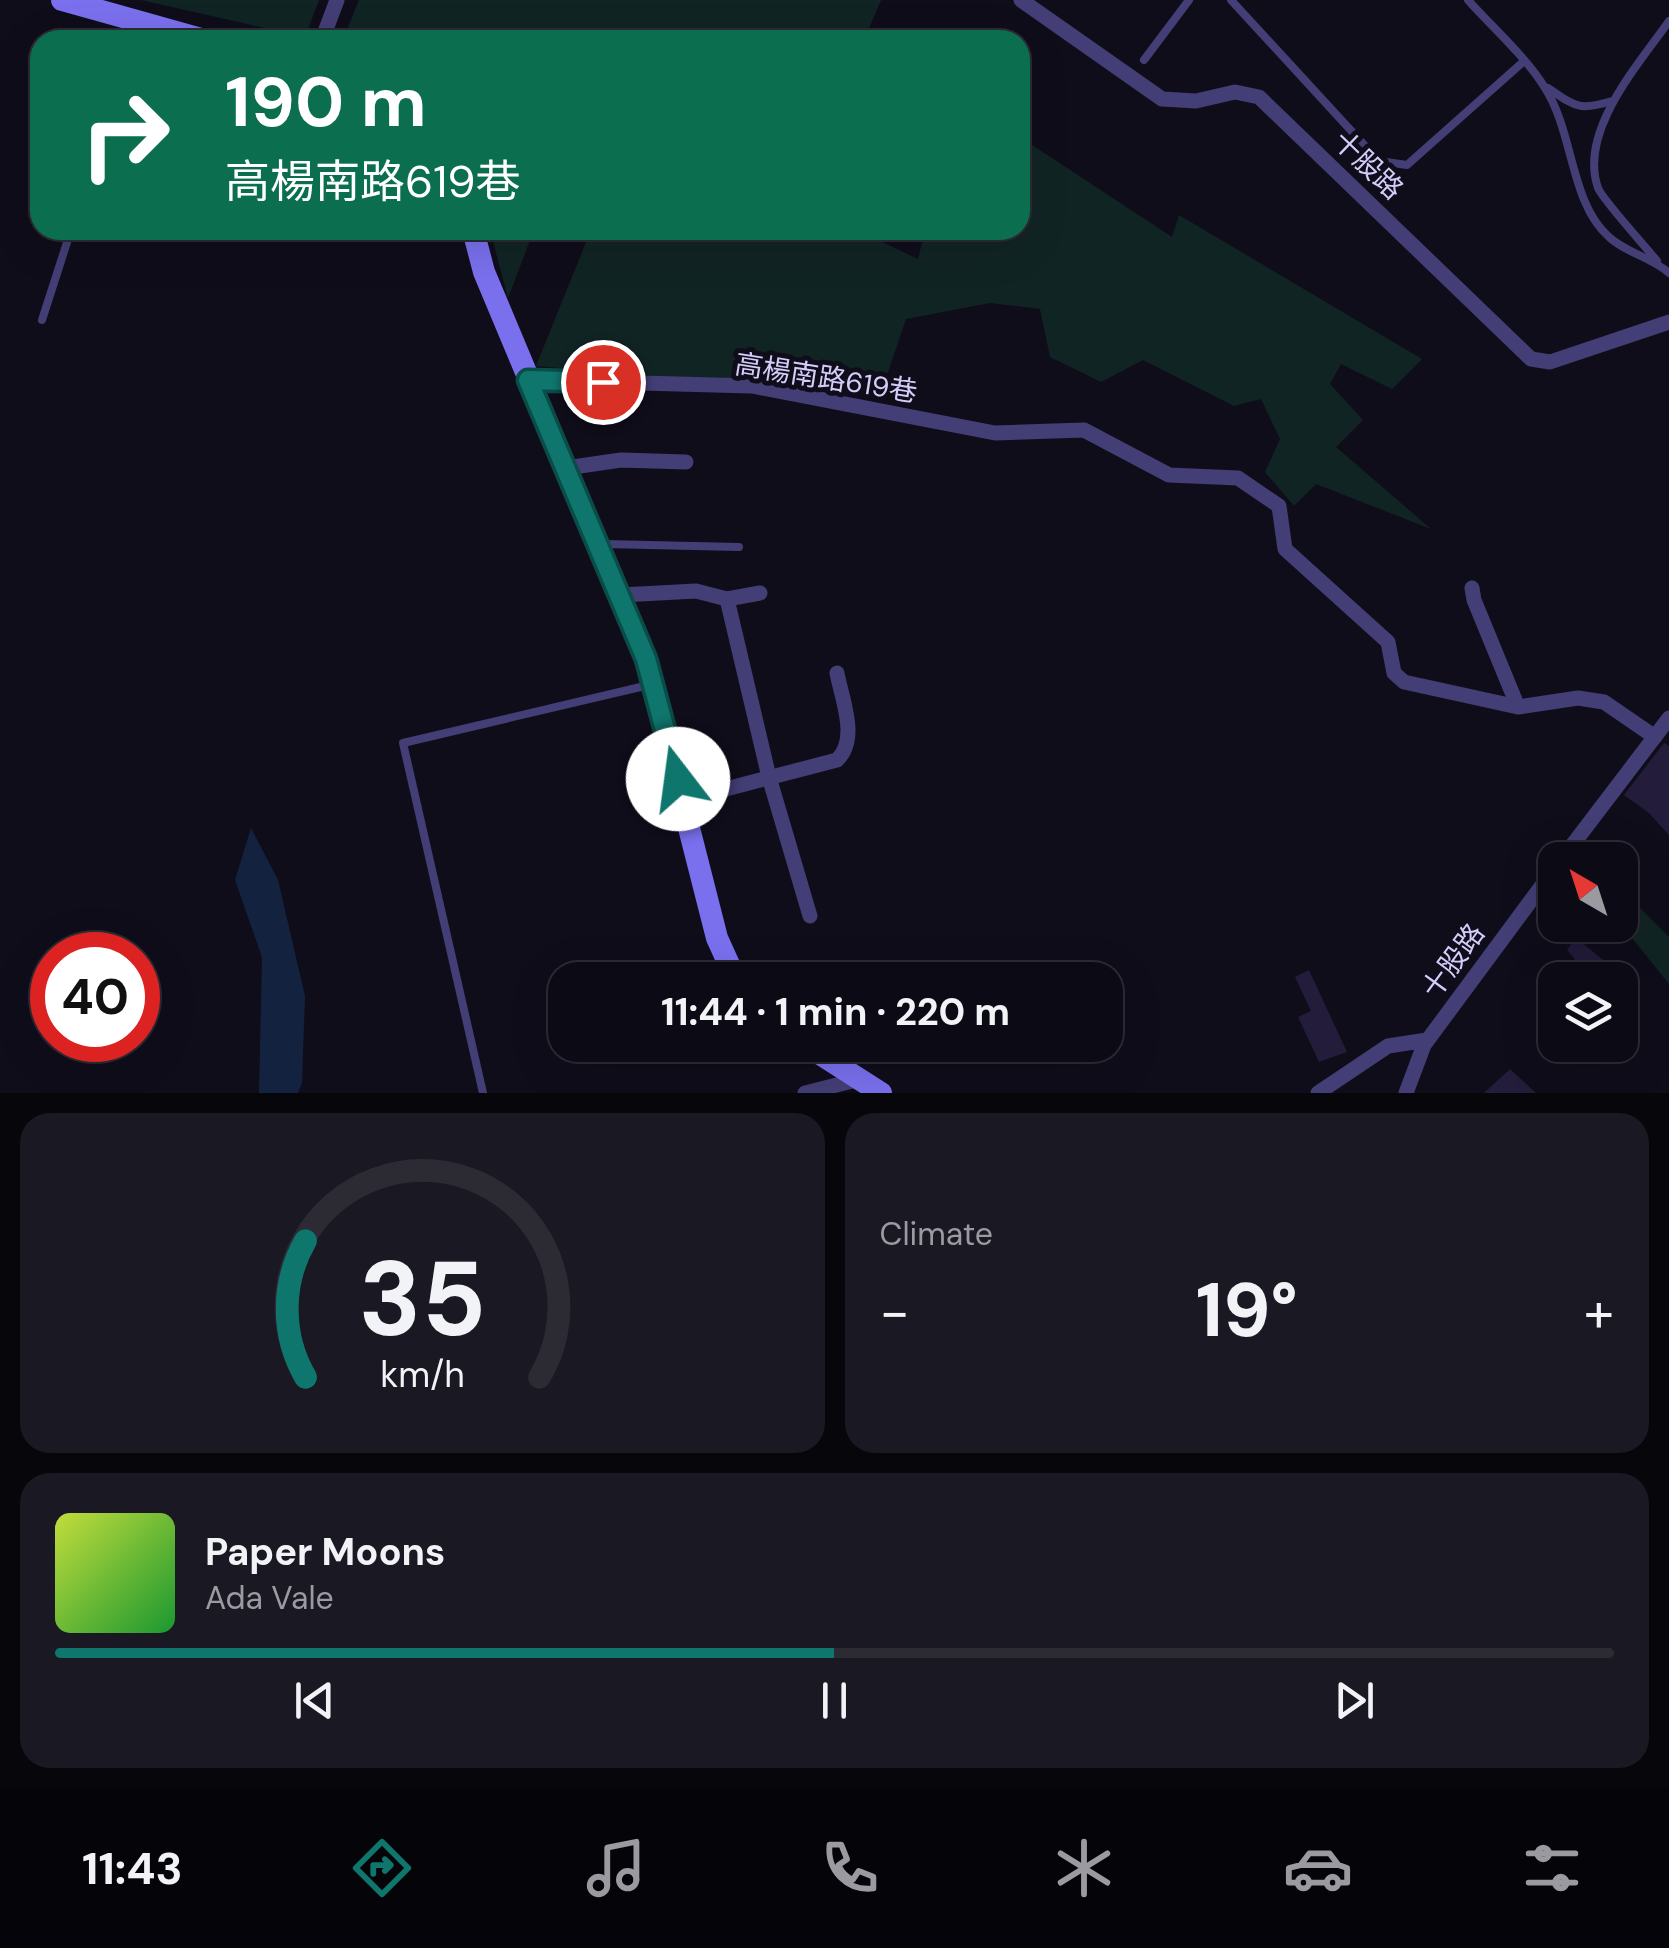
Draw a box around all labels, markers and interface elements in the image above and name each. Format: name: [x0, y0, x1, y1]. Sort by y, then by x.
text: 190 m: [225, 57, 427, 148]
icon: right: [60, 70, 190, 200]
street label: 十股路: [1325, 123, 1411, 207]
text: 高楊南路619巷: [225, 152, 521, 211]
pin: [561, 340, 646, 425]
street label: 高楊南路619巷: [732, 345, 920, 411]
icon: arrive: [576, 355, 631, 410]
position arrow: [626, 727, 730, 831]
north arrow: [1538, 842, 1638, 942]
map controls: [1538, 842, 1638, 1062]
street label: 十股路: [1413, 916, 1493, 1006]
speed limit sign: 40: [30, 932, 160, 1062]
button: layers: [1538, 962, 1638, 1062]
text: 11:44 · 1 min · 220 m: [661, 987, 1010, 1037]
text: Climate: [880, 1213, 993, 1255]
text: 35: [359, 1232, 486, 1367]
text: 19°: [1196, 1262, 1298, 1359]
text: −: [880, 1276, 910, 1348]
text: +: [1584, 1276, 1614, 1348]
text: km/h: [380, 1352, 464, 1398]
text: Paper Moons: [205, 1527, 445, 1577]
text: Ada Vale: [205, 1577, 334, 1619]
icon: previous: [287, 1673, 342, 1728]
icon: pause: [807, 1673, 862, 1728]
icon: next: [1327, 1673, 1382, 1728]
icon: directions: [347, 1833, 417, 1903]
icon: music: [581, 1833, 651, 1903]
icon: phone: [815, 1833, 885, 1903]
icon: climate: [1049, 1833, 1119, 1903]
icon: car: [1283, 1833, 1353, 1903]
icon: filters: [1517, 1833, 1587, 1903]
text: 11:43: [82, 1839, 183, 1898]

